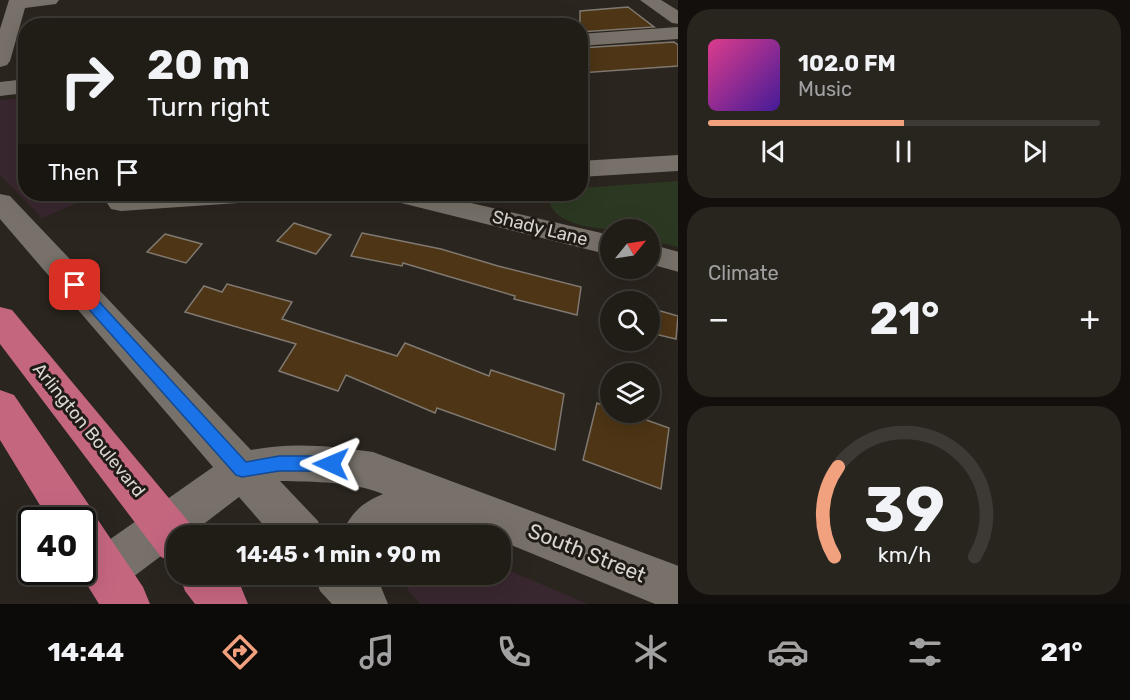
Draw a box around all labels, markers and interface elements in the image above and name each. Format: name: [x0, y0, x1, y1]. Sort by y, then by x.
text: 20 m: [147, 40, 250, 90]
icon: right: [48, 42, 126, 120]
text: 102.0 FM: [798, 50, 896, 77]
text: Music: [798, 77, 852, 101]
text: Turn right: [147, 91, 270, 123]
icon: previous: [757, 135, 790, 168]
icon: pause: [887, 135, 920, 168]
icon: next: [1018, 135, 1051, 168]
icon: arrive: [111, 156, 144, 189]
text: Then: [48, 159, 99, 186]
street label: Shady Lane: [490, 206, 590, 250]
north arrow: [600, 219, 660, 279]
map controls: [600, 219, 660, 423]
pin: [49, 259, 100, 310]
text: Climate: [708, 261, 779, 285]
icon: arrive: [58, 268, 91, 301]
button: search: [600, 291, 660, 351]
text: 21°: [869, 292, 940, 345]
text: −: [708, 299, 729, 338]
text: +: [1079, 299, 1100, 338]
street label: Arlington Boulevard: [28, 358, 150, 502]
button: layers: [600, 363, 660, 423]
position arrow: [299, 432, 363, 496]
text: 39: [863, 474, 945, 548]
speed limit sign: 40: [18, 507, 96, 585]
street label: South Street: [525, 518, 650, 587]
text: 14:45 · 1 min · 90 m: [236, 541, 441, 568]
text: km/h: [877, 543, 931, 568]
icon: directions: [219, 631, 261, 673]
icon: music: [356, 631, 398, 673]
icon: phone: [493, 631, 535, 673]
icon: climate: [630, 631, 672, 673]
icon: car: [767, 631, 809, 673]
icon: filters: [904, 631, 946, 673]
text: 14:44: [47, 636, 124, 668]
text: 21°: [1040, 636, 1083, 668]

